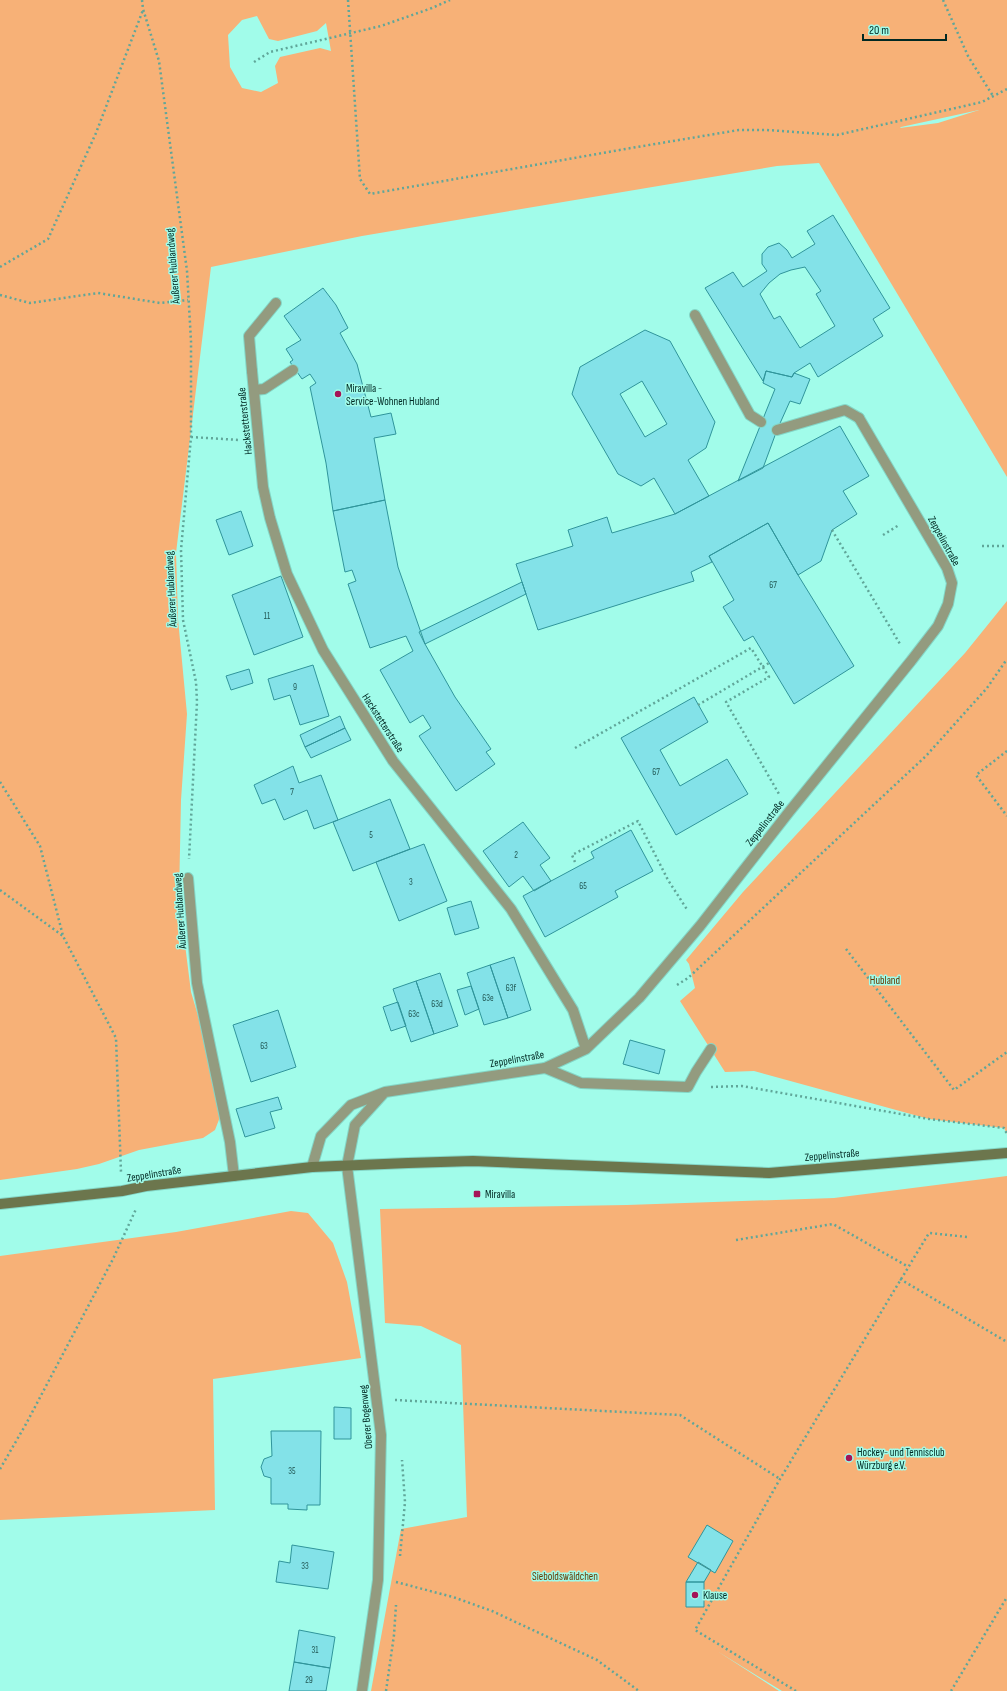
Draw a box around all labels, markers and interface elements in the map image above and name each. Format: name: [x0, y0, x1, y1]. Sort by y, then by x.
scale bar: [863, 16, 946, 42]
text: 20 m: [869, 23, 889, 38]
street label: Äußerer Hublandweg: [163, 227, 183, 305]
place label: Miravilla - Service-Wohnen Hubland: [346, 382, 440, 408]
street label: Hackstetterstraße: [235, 387, 255, 455]
marker: Miravilla - Service-Wohnen Hubland: [333, 389, 343, 399]
street label: Zeppelinstraße: [925, 514, 963, 568]
street label: Äußerer Hublandweg: [162, 550, 180, 628]
house number: 67: [769, 580, 777, 591]
house number: 11: [264, 611, 271, 622]
house number: 9: [293, 682, 297, 693]
street label: Hackstetterstraße: [359, 691, 407, 755]
house number: 67: [652, 767, 660, 778]
house number: 7: [290, 787, 294, 798]
street label: Zeppelinstraße: [743, 797, 787, 849]
house number: 5: [369, 830, 373, 841]
house number: 2: [514, 850, 518, 861]
street label: Äußerer Hublandweg: [171, 872, 189, 950]
house number: 3: [409, 877, 413, 888]
house number: 65: [579, 881, 587, 892]
park label: Hubland: [870, 974, 901, 987]
house number: 63f: [506, 983, 517, 994]
house number: 63e: [482, 993, 494, 1004]
house number: 63d: [431, 999, 443, 1010]
house number: 63c: [408, 1009, 420, 1020]
house number: 63: [260, 1041, 268, 1052]
street label: Zeppelinstraße: [489, 1048, 545, 1070]
street label: Zeppelinstraße: [804, 1146, 860, 1164]
street label: Zeppelinstraße: [126, 1163, 182, 1185]
place label: Miravilla: [485, 1188, 515, 1201]
marker: Miravilla: [472, 1189, 482, 1199]
street label: Oberer Bogenweg: [357, 1384, 375, 1450]
place label: Hockey- und Tennisclub Würzburg e.V.: [857, 1446, 945, 1472]
marker: Hockey- und Tennisclub Würzburg e.V.: [844, 1453, 854, 1463]
house number: 35: [288, 1466, 296, 1477]
house number: 33: [301, 1561, 309, 1572]
park label: Sieboldswäldchen: [532, 1570, 598, 1583]
place label: Klause: [703, 1589, 727, 1602]
marker: Klause: [690, 1590, 700, 1600]
house number: 31: [312, 1645, 319, 1656]
house number: 29: [305, 1675, 313, 1686]

